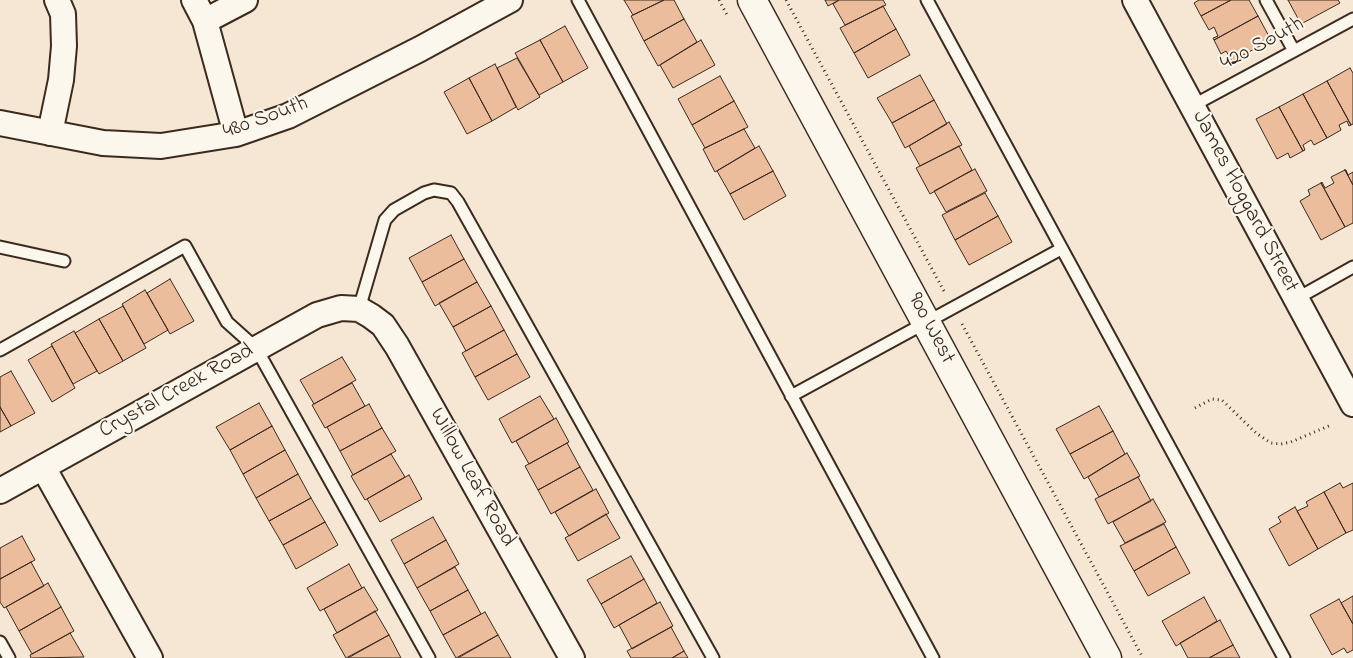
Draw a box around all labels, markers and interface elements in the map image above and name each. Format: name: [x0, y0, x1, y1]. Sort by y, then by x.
street label: 420 South: [1217, 12, 1309, 78]
street label: 480 South: [220, 92, 312, 146]
street label: James Hoggard Street: [1185, 107, 1303, 297]
street label: 900 West: [900, 289, 960, 369]
street label: Crystal Creek Road: [95, 339, 259, 445]
street label: Willow Leaf Road: [422, 404, 520, 552]

